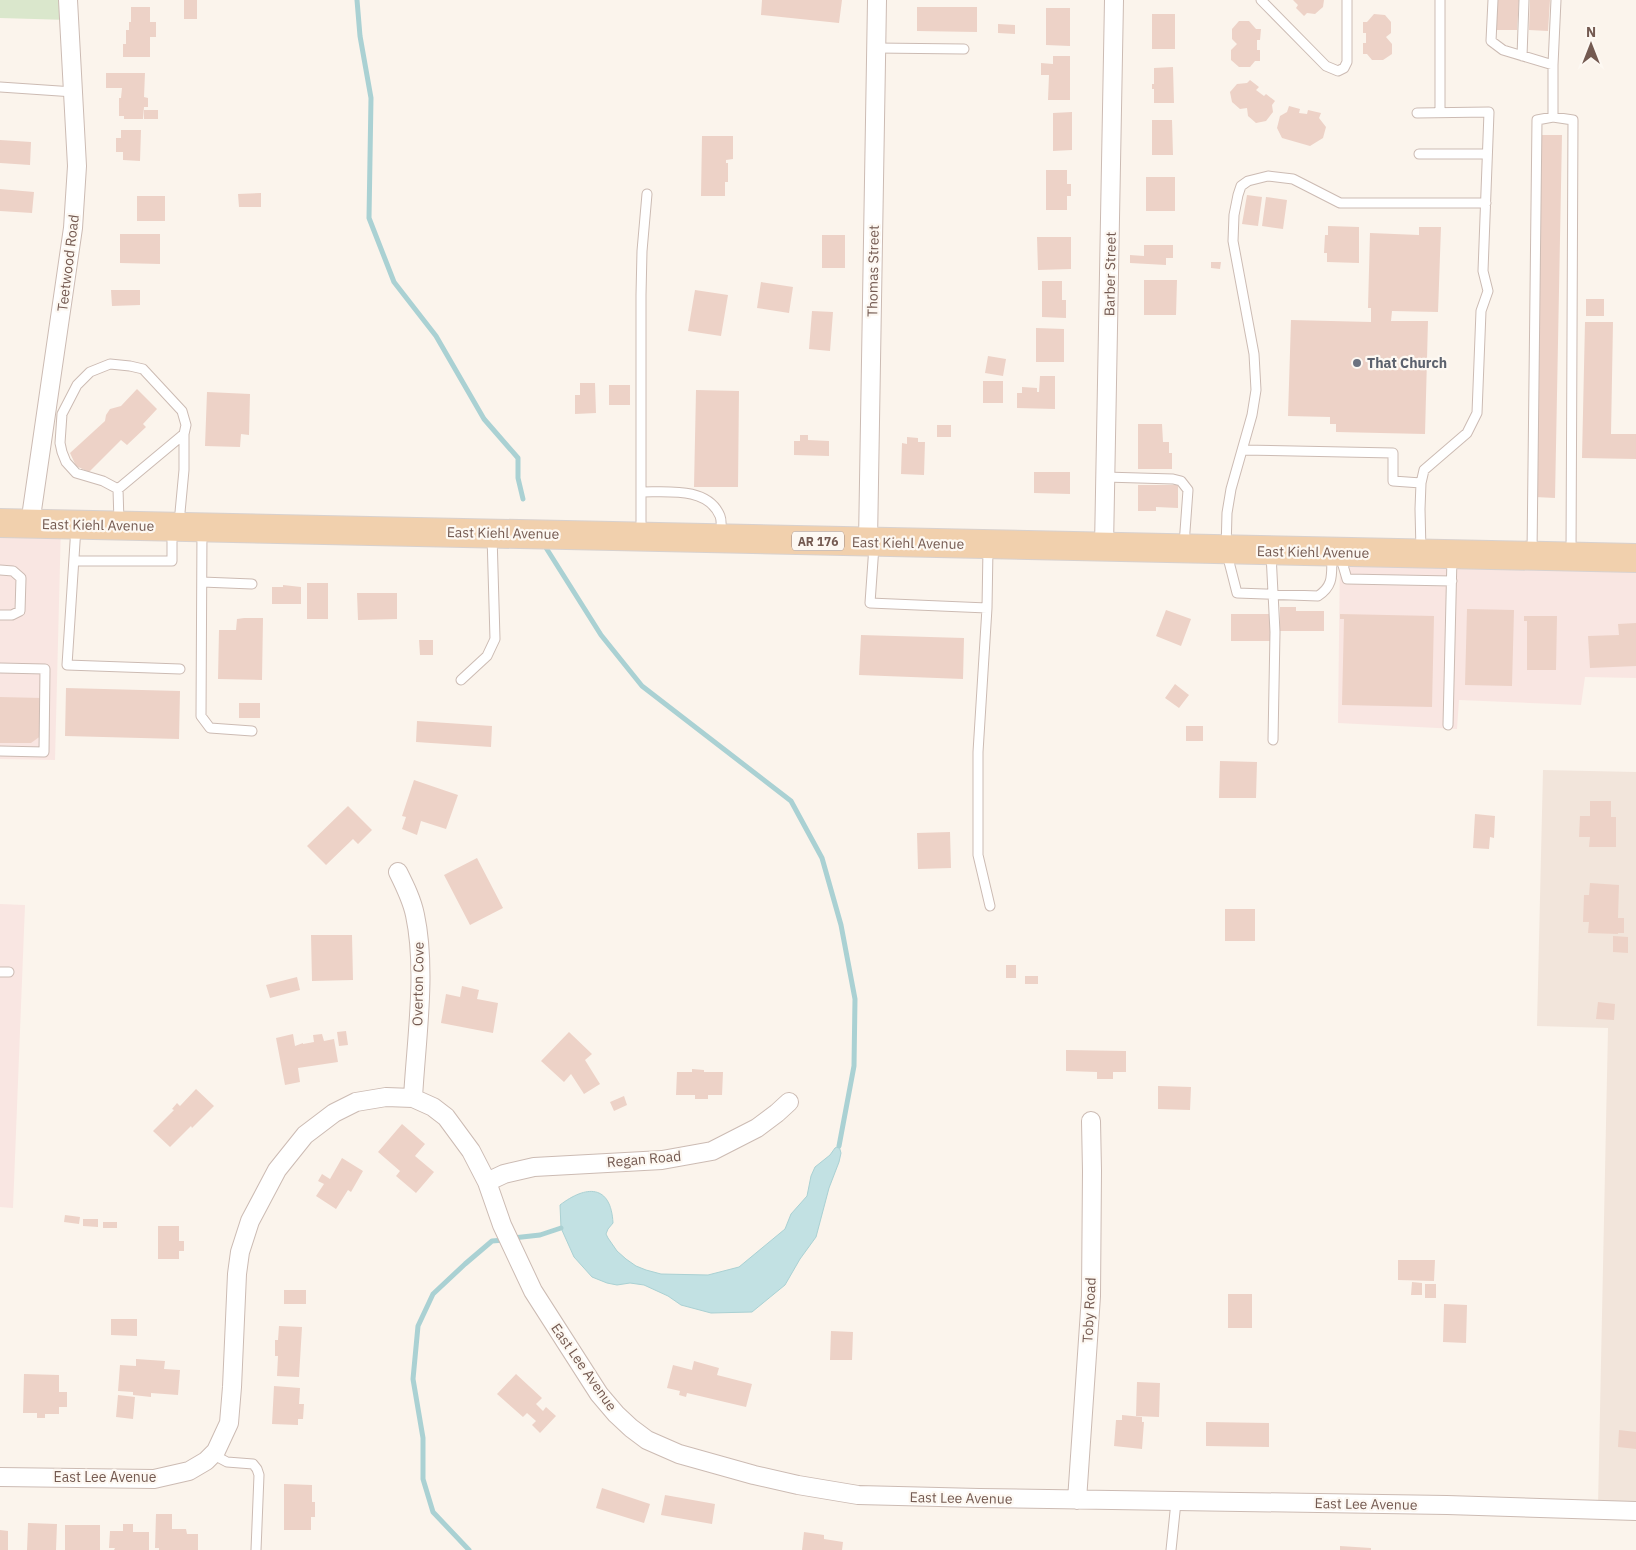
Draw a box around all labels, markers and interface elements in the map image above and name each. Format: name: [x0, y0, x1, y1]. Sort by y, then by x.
north arrow: [1566, 20, 1616, 70]
text: N: [1586, 23, 1596, 41]
street label: Teetwood Road: [53, 214, 83, 312]
street label: Thomas Street: [863, 225, 883, 317]
street label: Barber Street: [1100, 232, 1120, 316]
place label: That Church: [1367, 354, 1447, 372]
marker: That Church: [1351, 357, 1363, 369]
street label: East Kiehl Avenue: [42, 515, 155, 535]
street label: East Kiehl Avenue: [447, 523, 560, 543]
road number: AR 176: [792, 532, 844, 550]
street label: East Kiehl Avenue: [852, 533, 965, 553]
street label: East Kiehl Avenue: [1257, 542, 1370, 562]
street label: Overton Cove: [408, 941, 428, 1026]
street label: Regan Road: [606, 1147, 682, 1171]
street label: Toby Road: [1078, 1277, 1100, 1343]
street label: East Lee Avenue: [547, 1320, 621, 1415]
street label: East Lee Avenue: [54, 1468, 157, 1486]
street label: East Lee Avenue: [909, 1488, 1013, 1508]
street label: East Lee Avenue: [1314, 1494, 1418, 1514]

